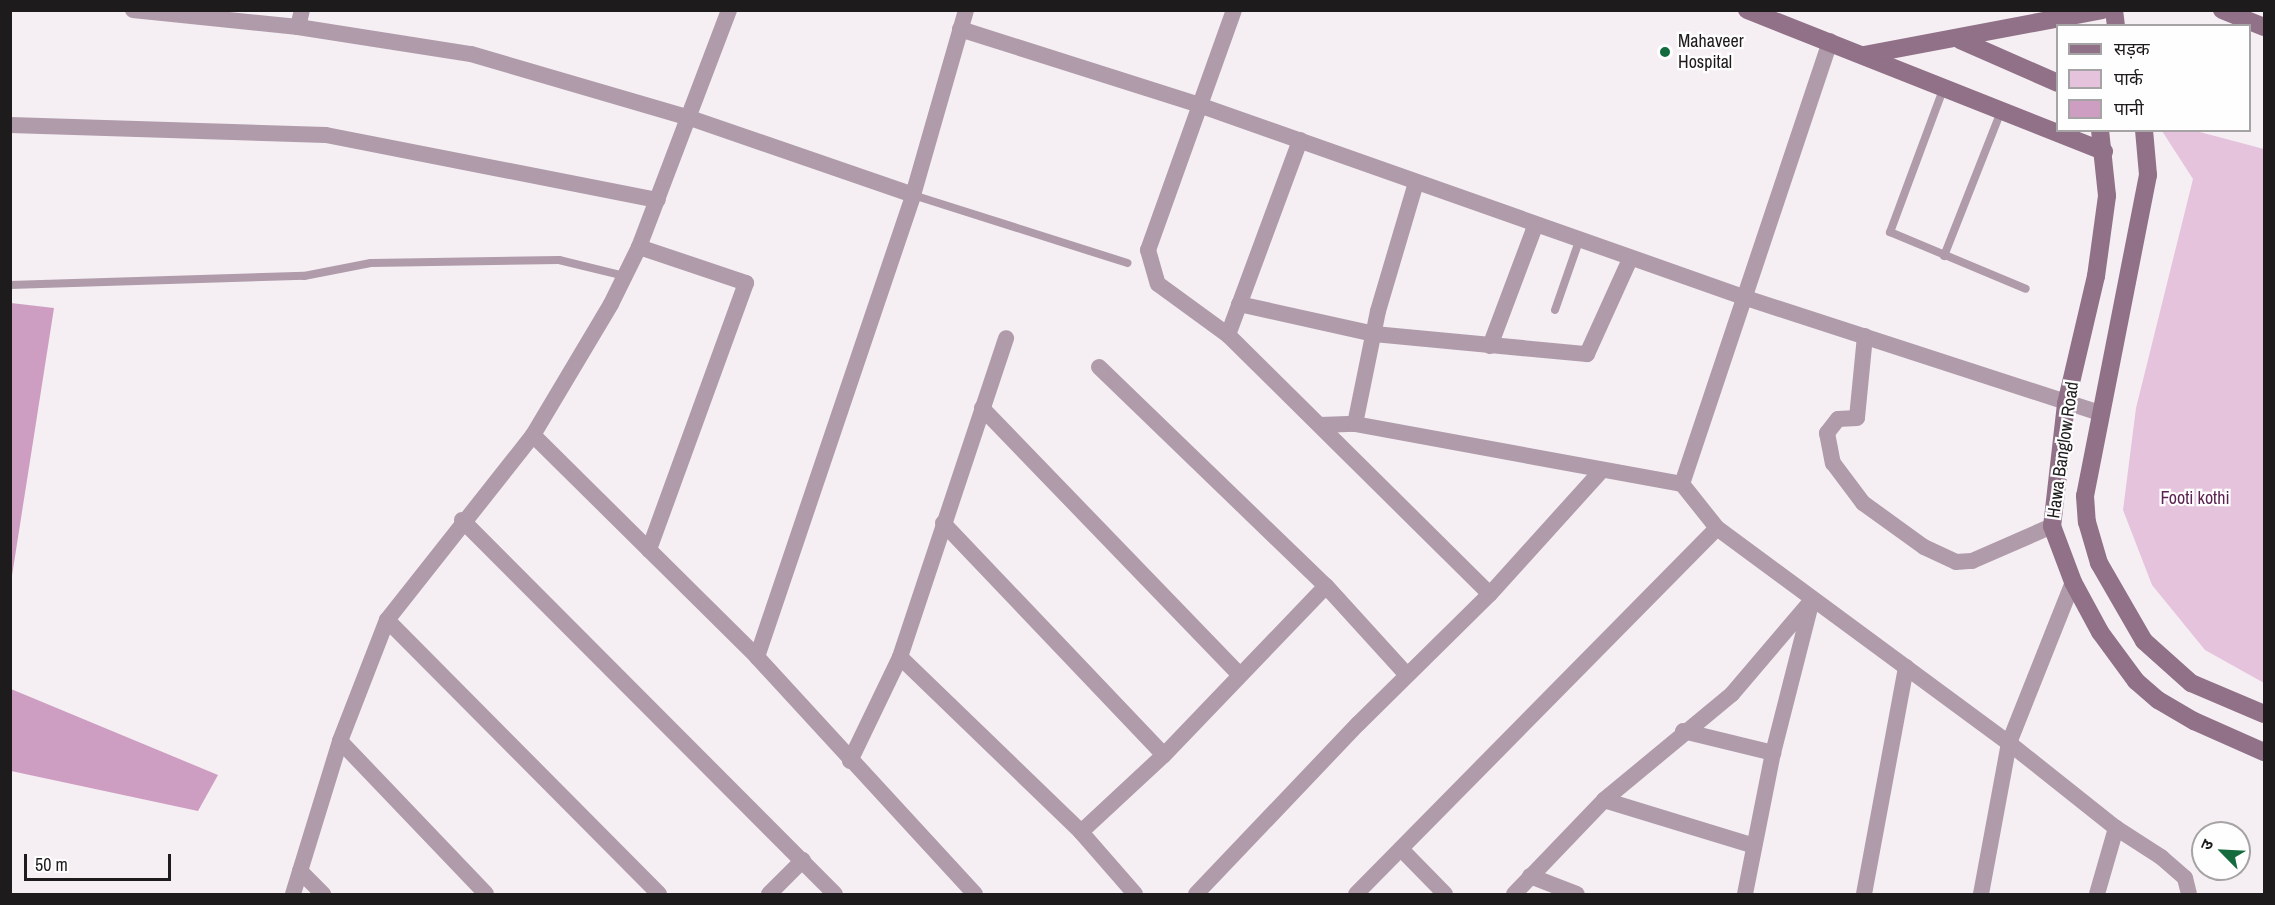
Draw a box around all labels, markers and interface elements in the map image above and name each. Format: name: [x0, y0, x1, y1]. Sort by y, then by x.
legend: [2056, 24, 2251, 132]
place label: Mahaveer Hospital: [1678, 31, 1744, 74]
text: सड़क: [2114, 36, 2150, 61]
marker: Mahaveer Hospital: [1656, 43, 1674, 61]
text: पार्क: [2114, 66, 2143, 91]
text: पानी: [2114, 96, 2144, 121]
street label: Hawa Banglow Road: [2043, 380, 2083, 520]
park label: Footi kothi: [2160, 487, 2230, 509]
north arrow: [2191, 821, 2251, 881]
text: उ: [2194, 836, 2218, 853]
scale bar: [27, 842, 174, 880]
text: 50 m: [35, 852, 68, 877]

